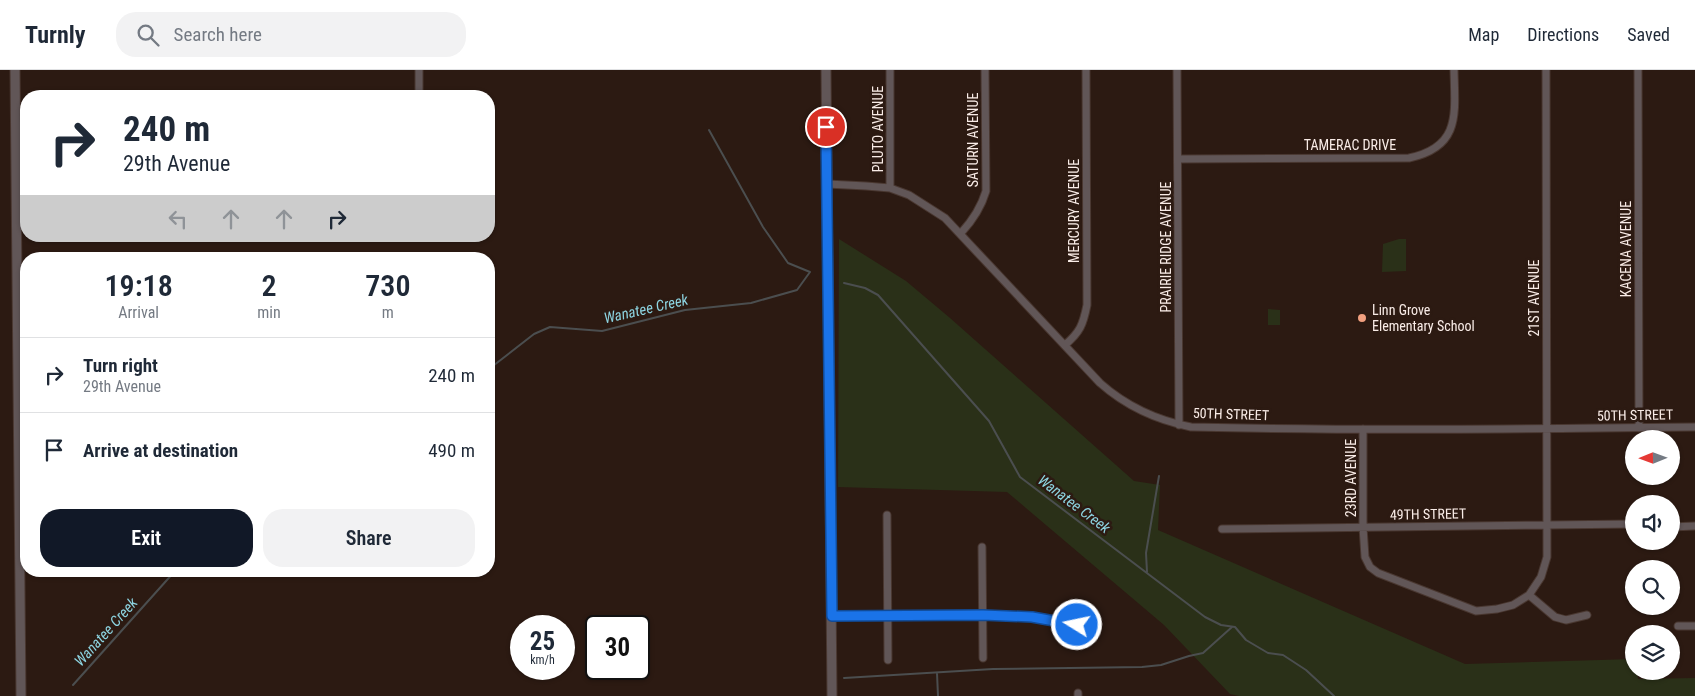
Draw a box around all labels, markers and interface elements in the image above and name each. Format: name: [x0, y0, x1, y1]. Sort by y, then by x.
search box: [116, 12, 466, 57]
text: Turnly: [25, 21, 86, 49]
icon: search: [134, 21, 162, 49]
text: Search here: [174, 23, 262, 46]
text: Map: [1468, 24, 1499, 45]
text: Directions: [1527, 24, 1599, 45]
text: Saved: [1627, 24, 1670, 45]
street label: PLUTO AVENUE: [870, 86, 886, 172]
street label: SATURN AVENUE: [965, 93, 981, 187]
pin: [805, 106, 847, 148]
text: 240 m: [123, 109, 210, 150]
icon: right: [40, 110, 105, 175]
icon: arrive: [812, 113, 840, 141]
street label: TAMERAC DRIVE: [1304, 137, 1396, 153]
text: 29th Avenue: [123, 151, 230, 176]
street label: MERCURY AVENUE: [1066, 159, 1082, 263]
street label: PRAIRIE RIDGE AVENUE: [1158, 181, 1174, 313]
street label: KACENA AVENUE: [1618, 201, 1634, 297]
icon: left: [164, 205, 192, 233]
icon: ahead: [217, 205, 245, 233]
icon: ahead: [270, 205, 298, 233]
icon: right: [323, 205, 351, 233]
street label: 21ST AVENUE: [1526, 259, 1542, 337]
text: 19:18: [104, 268, 173, 303]
text: 2: [261, 268, 277, 303]
text: 730: [365, 268, 410, 303]
water label: Wanatee Creek: [602, 290, 690, 327]
place label: Linn Grove Elementary School: [1372, 302, 1475, 334]
text: Arrival: [118, 303, 159, 322]
text: min: [257, 303, 281, 322]
text: m: [382, 303, 394, 322]
marker: Linn Grove Elementary School: [1356, 312, 1368, 324]
text: Turn right: [83, 354, 158, 377]
icon: right: [40, 361, 68, 389]
text: 240 m: [428, 364, 475, 387]
text: 29th Avenue: [83, 377, 161, 396]
street label: 50TH STREET: [1193, 405, 1269, 423]
street label: 50TH STREET: [1597, 406, 1673, 424]
north arrow: [1625, 430, 1680, 485]
map controls: [1625, 430, 1680, 680]
icon: arrive: [40, 436, 68, 464]
text: Arrive at destination: [83, 439, 238, 462]
text: 490 m: [428, 439, 475, 462]
street label: 23RD AVENUE: [1343, 439, 1359, 517]
water label: Wanatee Creek: [1034, 471, 1114, 537]
button: sound: [1625, 495, 1680, 550]
street label: 49TH STREET: [1390, 505, 1466, 523]
button: Exit: [40, 509, 253, 567]
button: Share: [263, 509, 475, 567]
button: search: [1625, 560, 1680, 615]
water label: Wanatee Creek: [71, 594, 142, 670]
position arrow: [1050, 598, 1102, 650]
speed limit sign: 30: [585, 615, 650, 680]
button: layers: [1625, 625, 1680, 680]
text: 25: [530, 627, 555, 656]
text: km/h: [530, 653, 555, 667]

